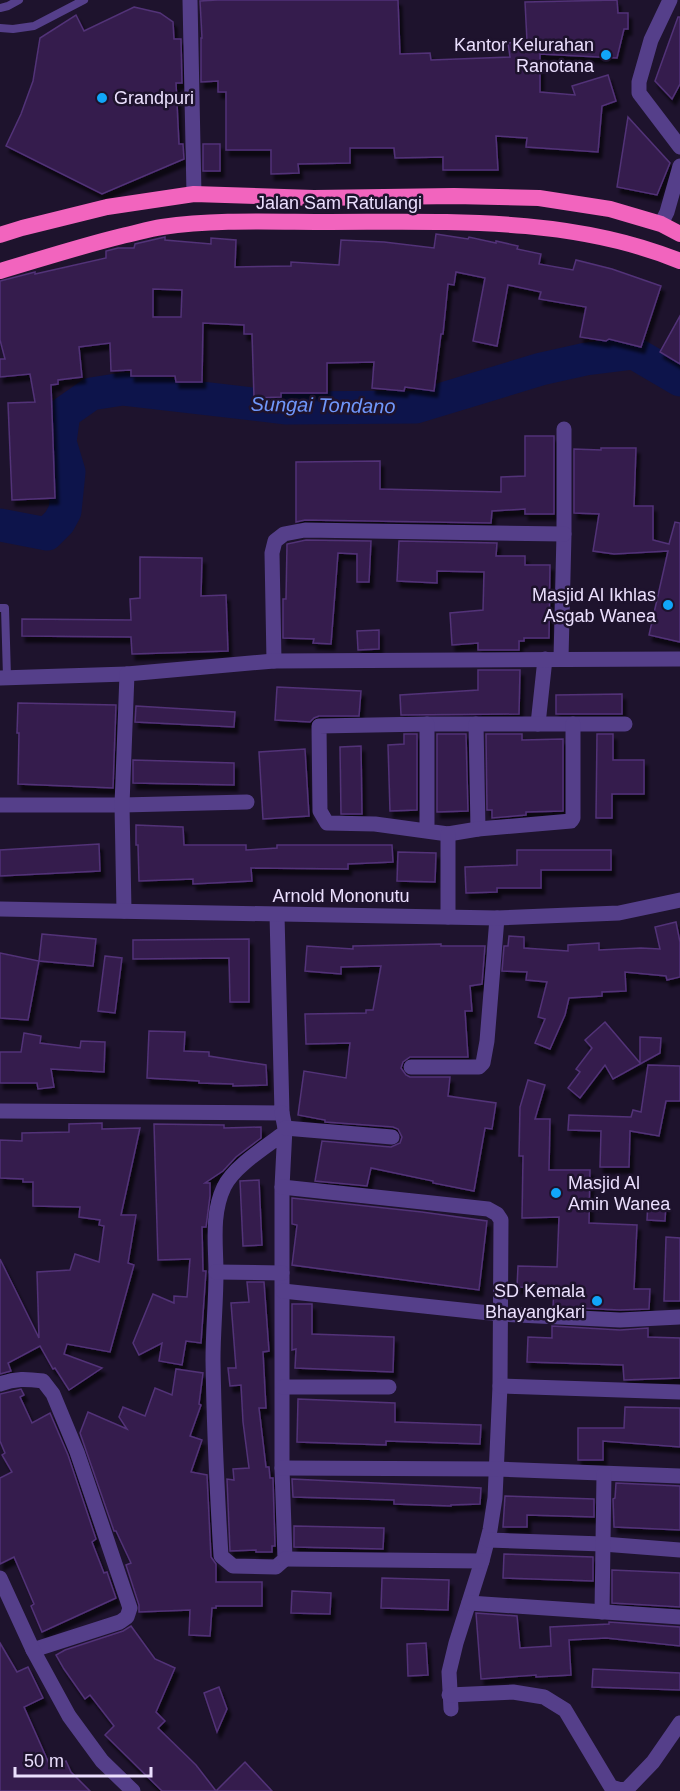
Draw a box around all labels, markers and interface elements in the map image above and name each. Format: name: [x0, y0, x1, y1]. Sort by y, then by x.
place label: Kantor Kelurahan Ranotana: [454, 35, 595, 76]
marker: Kantor Kelurahan Ranotana: [599, 48, 613, 62]
place label: Grandpuri: [114, 88, 194, 108]
marker: Grandpuri: [95, 91, 109, 105]
street label: Jalan Sam Ratulangi: [256, 193, 422, 213]
water label: Sungai Tondano: [250, 393, 396, 417]
place label: Masjid Al Ikhlas Asgab Wanea: [532, 585, 657, 626]
marker: Masjid Al Ikhlas Asgab Wanea: [661, 598, 675, 612]
street label: Arnold Mononutu: [272, 886, 410, 906]
place label: Masjid Al Amin Wanea: [568, 1173, 671, 1214]
marker: Masjid Al Amin Wanea: [549, 1186, 563, 1200]
place label: SD Kemala Bhayangkari: [485, 1281, 586, 1322]
marker: SD Kemala Bhayangkari: [590, 1294, 604, 1308]
scale bar: [15, 1740, 152, 1778]
text: 50 m: [24, 1751, 64, 1771]

